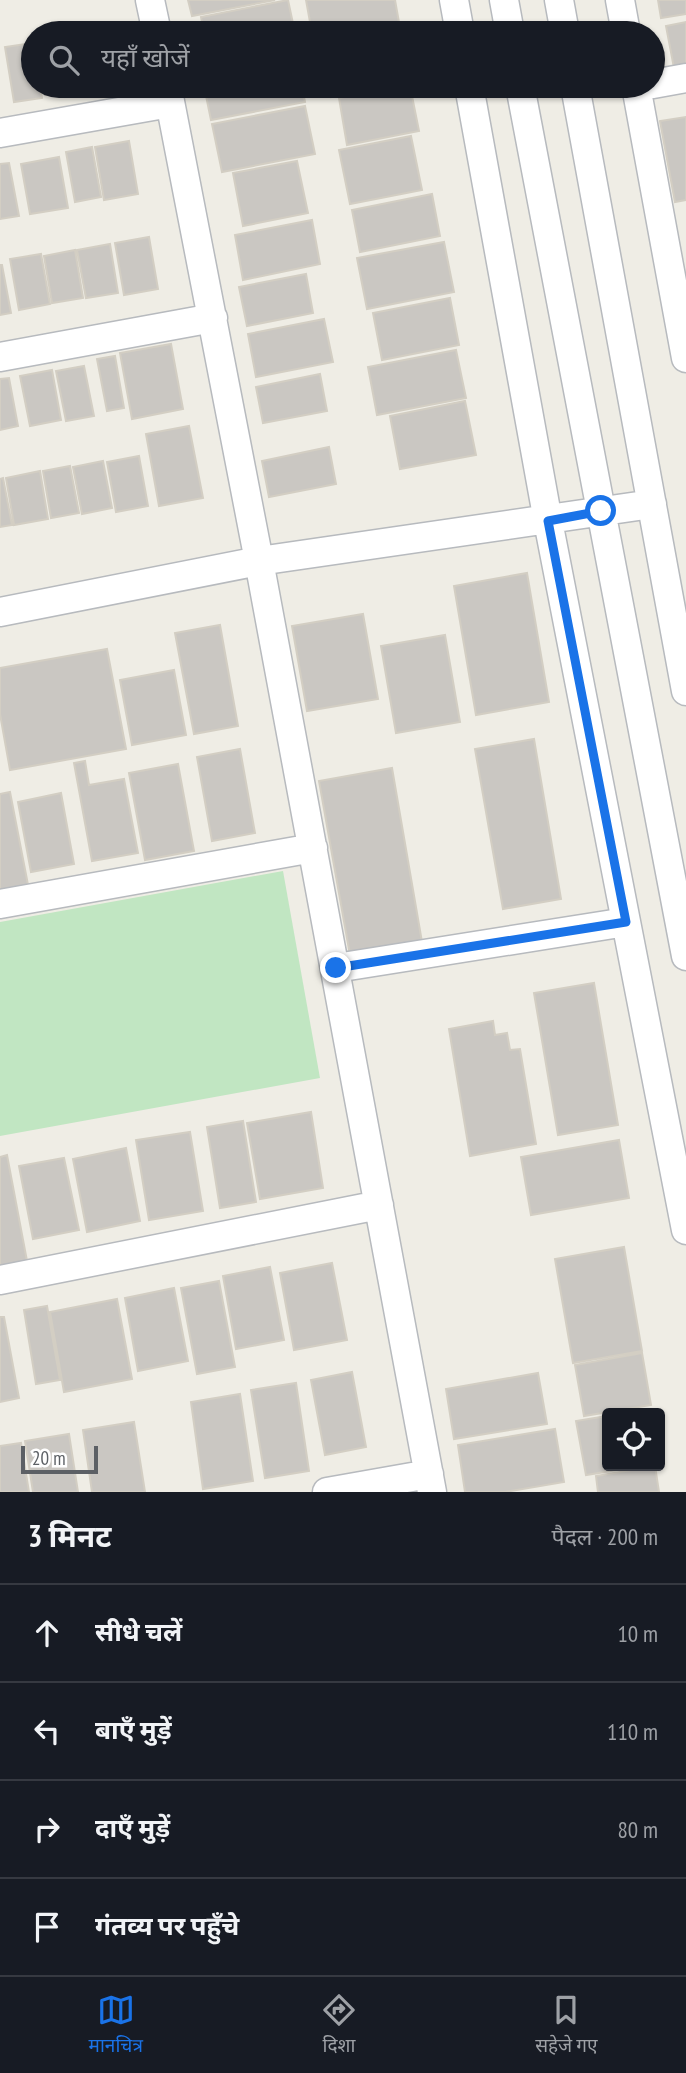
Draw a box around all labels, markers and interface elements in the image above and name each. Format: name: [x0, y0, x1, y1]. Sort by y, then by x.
search box: [21, 21, 665, 98]
icon: search: [45, 41, 83, 79]
text: यहाँ खोजें: [101, 41, 189, 74]
route start: [585, 495, 616, 526]
route end: [320, 952, 351, 983]
map controls: [602, 1408, 665, 1471]
button: locate: [602, 1408, 665, 1471]
scale bar: [21, 1443, 98, 1475]
text: 20 m: [32, 1446, 66, 1470]
text: 3 मिनट: [28, 1516, 111, 1555]
text: पैदल · 200 m: [552, 1522, 658, 1551]
icon: ahead: [28, 1614, 66, 1652]
text: सीधे चलें: [95, 1615, 182, 1648]
text: 10 m: [617, 1619, 658, 1648]
icon: left: [28, 1712, 66, 1750]
text: बाएँ मुड़ें: [95, 1713, 172, 1746]
text: 110 m: [607, 1717, 658, 1746]
icon: right: [28, 1810, 66, 1848]
text: दाएँ मुड़ें: [95, 1811, 170, 1844]
text: 80 m: [617, 1815, 658, 1844]
icon: arrive: [28, 1908, 66, 1946]
text: गंतव्य पर पहुँचे: [95, 1909, 239, 1942]
tab: मानचित्र: [89, 1991, 143, 2060]
tab: दिशा: [320, 1991, 358, 2060]
tab: सहेजे गए: [535, 1991, 597, 2060]

